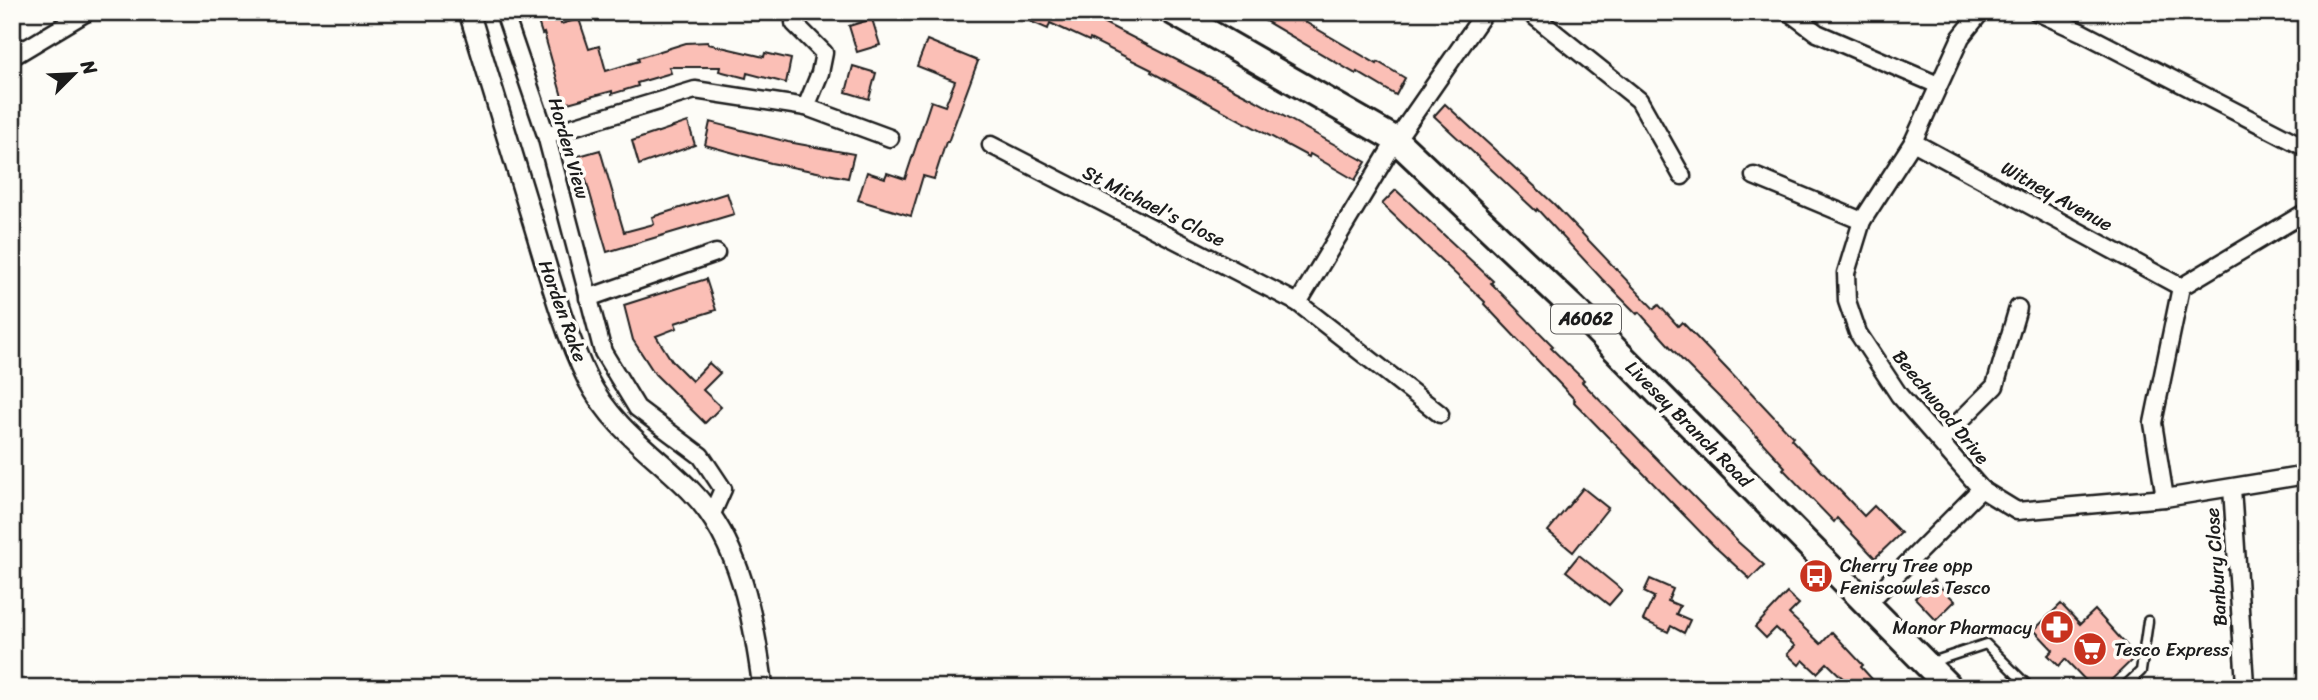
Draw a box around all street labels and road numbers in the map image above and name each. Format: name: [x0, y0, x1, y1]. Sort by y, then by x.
street label: Horden View: [539, 93, 599, 203]
street label: Witney Avenue: [1995, 152, 2119, 240]
street label: St Michael's Close: [1077, 156, 1231, 256]
street label: Horden Rake: [529, 255, 597, 367]
road number: A6062: [1551, 304, 1621, 334]
street label: Beechwood Drive: [1884, 342, 1998, 472]
street label: Livesey Branch Road: [1617, 352, 1761, 496]
street label: Banbury Close: [2195, 506, 2237, 627]

